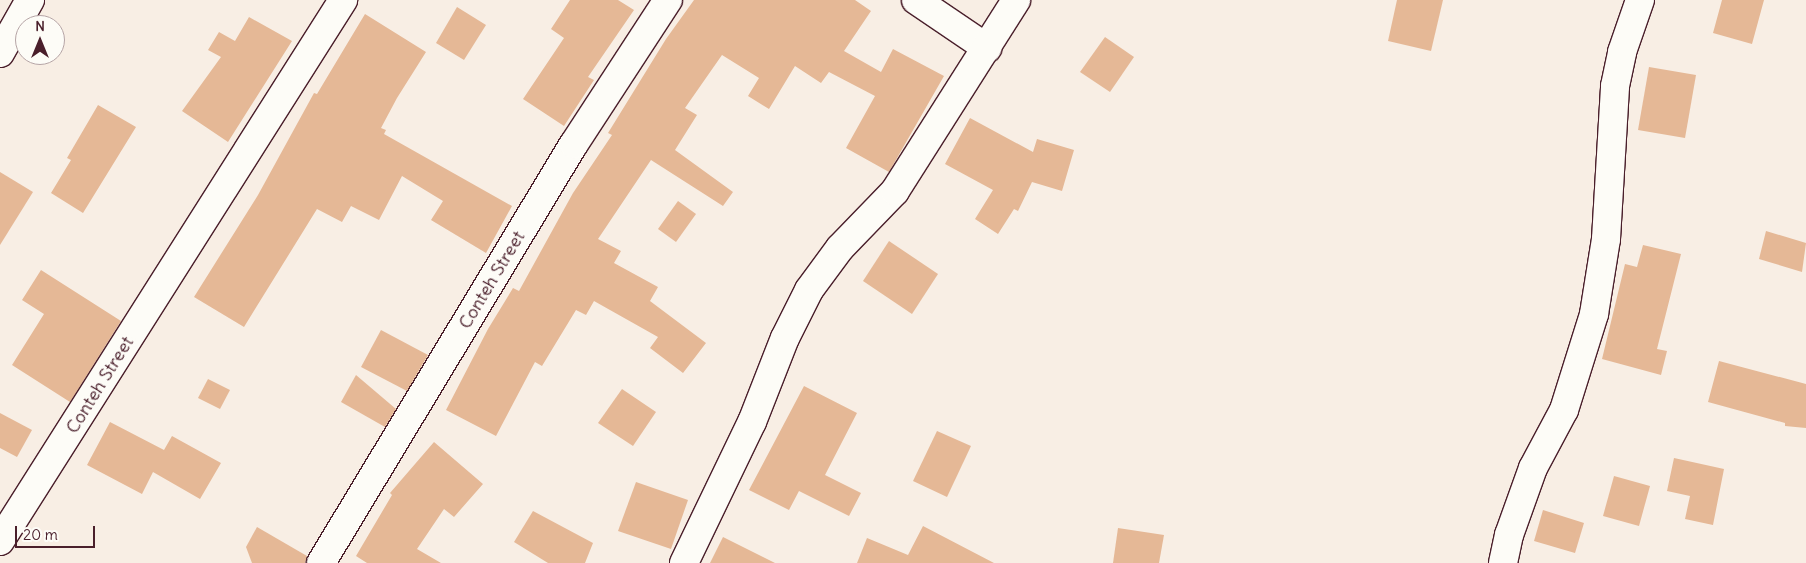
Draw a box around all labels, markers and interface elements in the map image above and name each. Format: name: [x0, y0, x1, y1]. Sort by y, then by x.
north arrow: [15, 15, 65, 65]
text: N: [35, 17, 45, 35]
street label: Conteh Street: [454, 227, 530, 333]
street label: Conteh Street: [62, 332, 138, 438]
scale bar: [18, 516, 98, 548]
text: 20 m: [23, 525, 58, 544]

